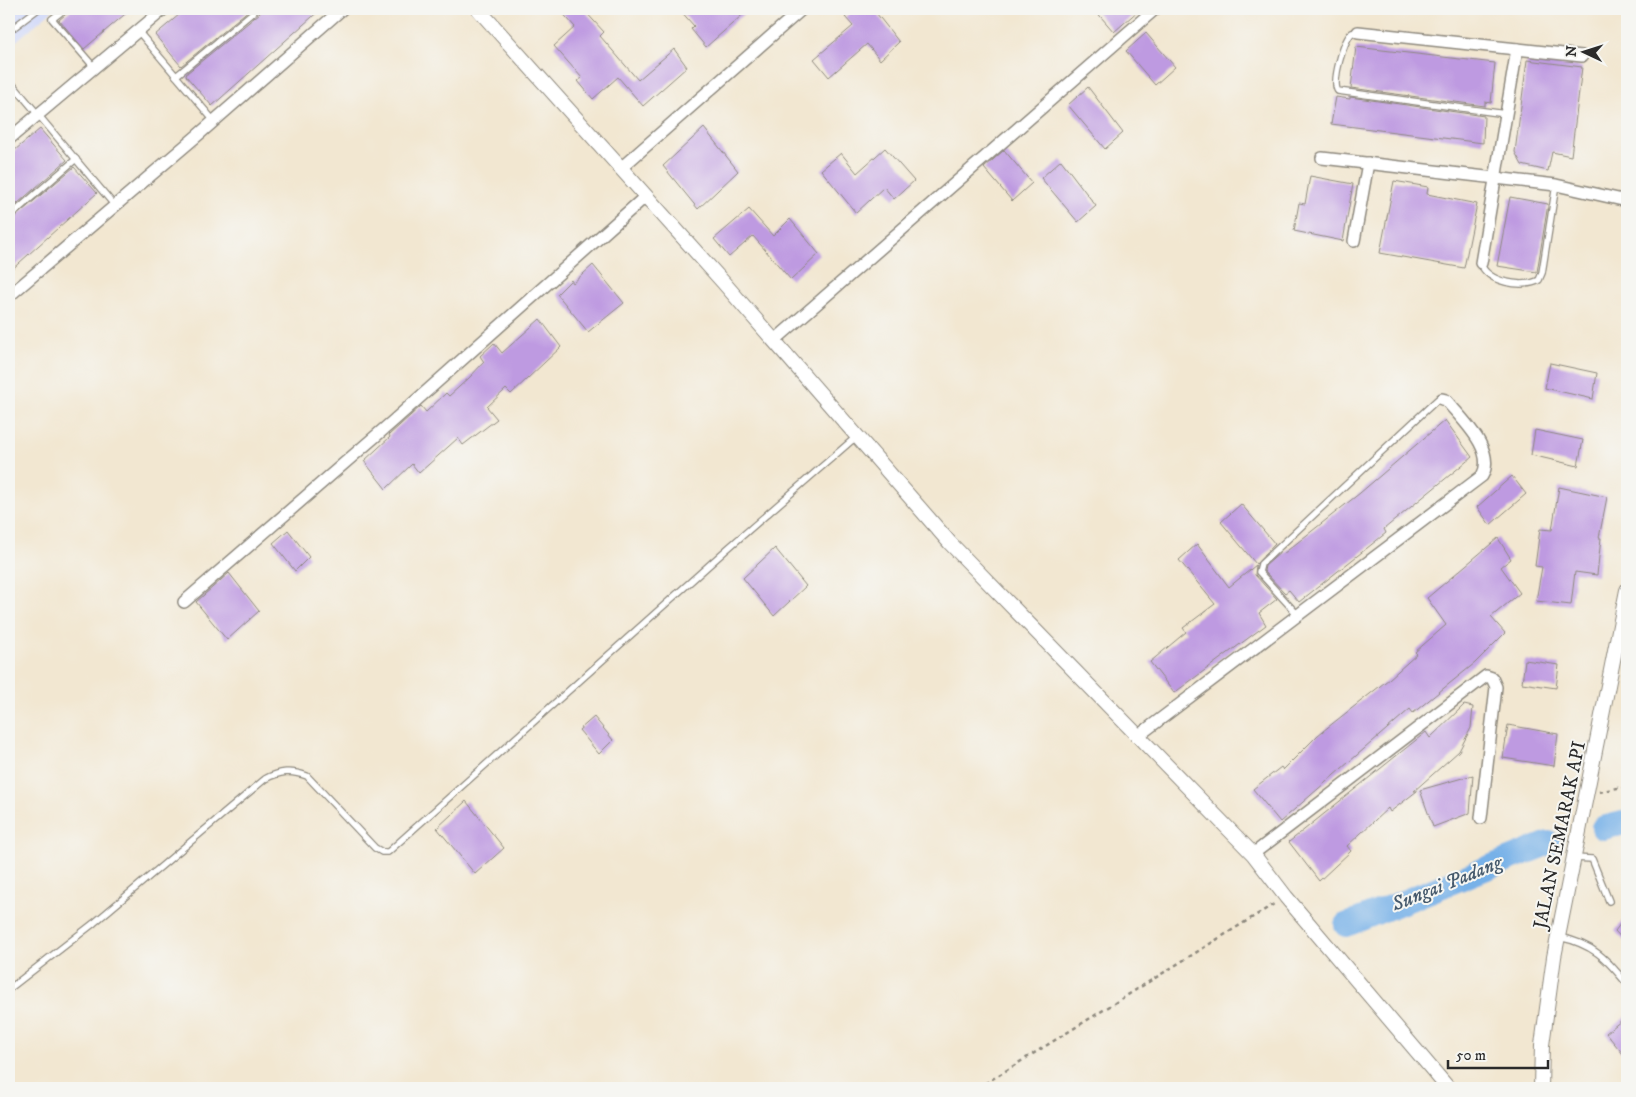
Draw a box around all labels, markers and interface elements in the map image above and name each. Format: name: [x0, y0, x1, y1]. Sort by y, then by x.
north arrow: [1558, 28, 1608, 78]
text: N: [1563, 44, 1581, 58]
street label: JALAN SEMARAK API: [1528, 739, 1591, 933]
water label: Sungai Padang: [1387, 850, 1508, 918]
scale bar: [1448, 1037, 1548, 1069]
text: 50 m: [1456, 1046, 1486, 1065]

